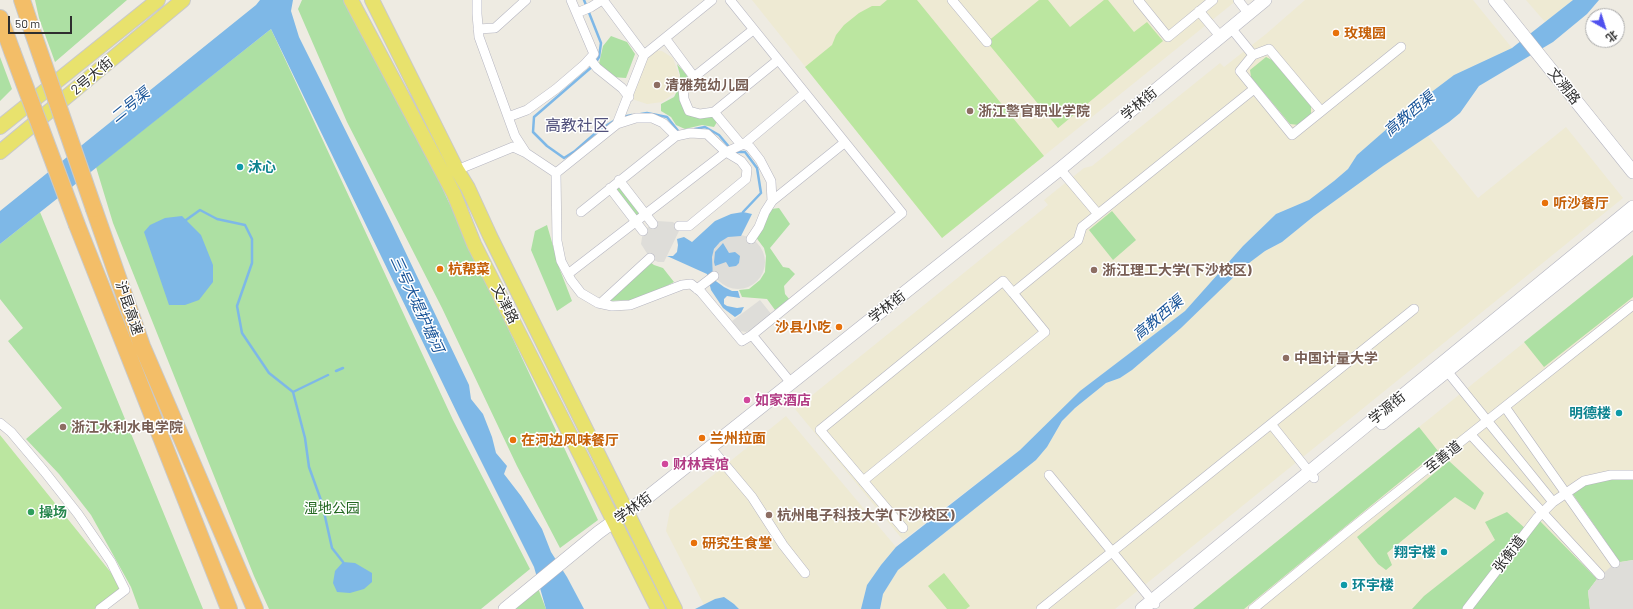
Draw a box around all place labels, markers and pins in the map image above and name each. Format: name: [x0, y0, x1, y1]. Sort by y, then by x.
place label: 玫瑰园: [1344, 25, 1386, 41]
marker: 玫瑰园: [1331, 28, 1341, 38]
place label: 清雅苑幼儿园: [665, 77, 749, 93]
marker: 清雅苑幼儿园: [652, 80, 662, 90]
place label: 浙江警官职业学院: [978, 103, 1090, 119]
marker: 浙江警官职业学院: [965, 106, 975, 116]
place label: 沐心: [248, 159, 276, 175]
marker: 沐心: [235, 162, 245, 172]
place label: 听沙餐厅: [1553, 195, 1609, 211]
marker: 听沙餐厅: [1540, 198, 1550, 208]
place label: 杭帮菜: [448, 261, 490, 277]
place label: 浙江理工大学(下沙校区): [1102, 262, 1252, 278]
marker: 杭帮菜: [435, 264, 445, 274]
marker: 浙江理工大学(下沙校区): [1089, 265, 1099, 275]
place label: 沙县小吃: [775, 319, 831, 335]
marker: 沙县小吃: [834, 322, 844, 332]
place label: 中国计量大学: [1294, 350, 1378, 366]
marker: 中国计量大学: [1281, 353, 1291, 363]
place label: 如家酒店: [755, 392, 811, 408]
marker: 如家酒店: [742, 395, 752, 405]
place label: 明德楼: [1569, 405, 1611, 421]
marker: 明德楼: [1614, 408, 1624, 418]
place label: 浙江水利水电学院: [71, 419, 183, 435]
marker: 浙江水利水电学院: [58, 422, 68, 432]
place label: 兰州拉面: [710, 430, 766, 446]
place label: 在河边风味餐厅: [521, 432, 619, 448]
marker: 兰州拉面: [697, 433, 707, 443]
marker: 在河边风味餐厅: [508, 435, 518, 445]
place label: 财林宾馆: [673, 456, 729, 472]
marker: 财林宾馆: [660, 459, 670, 469]
place label: 操场: [39, 504, 67, 520]
marker: 操场: [26, 507, 36, 517]
place label: 杭州电子科技大学(下沙校区): [777, 507, 955, 523]
marker: 杭州电子科技大学(下沙校区): [764, 510, 774, 520]
place label: 研究生食堂: [702, 535, 772, 551]
marker: 研究生食堂: [689, 538, 699, 548]
place label: 翔宇楼: [1394, 544, 1436, 560]
marker: 翔宇楼: [1439, 547, 1449, 557]
place label: 环宇楼: [1352, 577, 1394, 593]
marker: 环宇楼: [1339, 580, 1349, 590]

